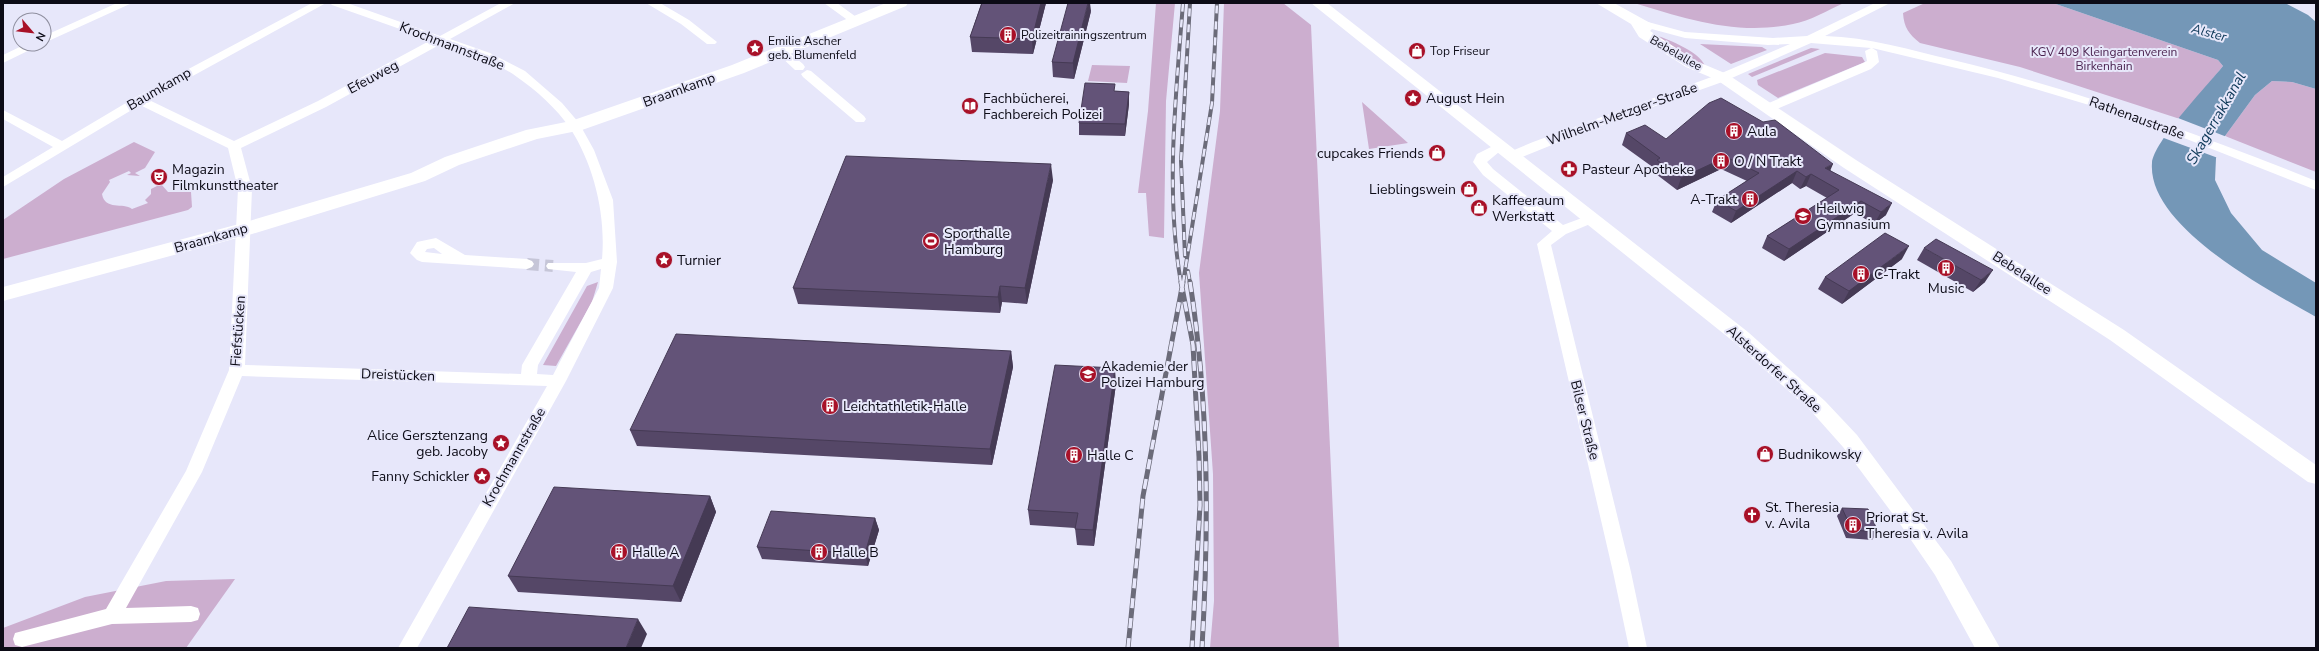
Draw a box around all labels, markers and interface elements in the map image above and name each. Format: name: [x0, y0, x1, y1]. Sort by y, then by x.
north arrow: [12, 12, 52, 52]
street label: Krochmannstraße: [397, 17, 507, 75]
water label: Alster: [2189, 19, 2229, 46]
building icon: Polizeitrainingszentrum: [998, 25, 1018, 45]
place label: Polizeitrainingszentrum: [1021, 27, 1147, 43]
text: N: [32, 29, 49, 44]
street label: Bebelallee: [1647, 32, 1705, 74]
place label: Emilie Ascher geb. Blumenfeld: [768, 33, 857, 63]
place icon: Emilie Ascher geb. Blumenfeld: [745, 38, 765, 58]
shop icon: Top Friseur: [1407, 41, 1427, 61]
place label: Top Friseur: [1430, 43, 1490, 59]
park label: KGV 409 Kleingartenverein Birkenhain: [2031, 44, 2177, 74]
street label: Efeuweg: [344, 56, 402, 98]
street label: Baumkamp: [123, 63, 195, 115]
street label: Braamkamp: [640, 68, 718, 112]
water label: Skagerrakkanal: [2181, 68, 2251, 168]
street label: Wilhelm-Metzger-Straße: [1544, 78, 1700, 150]
place icon: August Hein: [1403, 88, 1423, 108]
place label: Fachbücherei, Fachbereich Polizei: [983, 89, 1102, 124]
place label: August Hein: [1426, 89, 1505, 108]
street label: Rathenaustraße: [2087, 92, 2187, 144]
library icon: Fachbücherei, Fachbereich Polizei: [960, 96, 980, 116]
building icon: Aula: [1724, 121, 1744, 141]
place label: Aula: [1747, 122, 1777, 141]
shop icon: cupcakes Friends: [1427, 143, 1447, 163]
place label: cupcakes Friends: [1317, 144, 1424, 163]
building icon: O / N Trakt: [1711, 151, 1731, 171]
place label: O / N Trakt: [1734, 152, 1801, 171]
pharmacy icon: Pasteur Apotheke: [1559, 159, 1579, 179]
place label: Magazin Filmkunsttheater: [172, 160, 278, 195]
place label: Pasteur Apotheke: [1582, 160, 1694, 179]
theatre icon: Magazin Filmkunsttheater: [149, 167, 169, 187]
shop icon: Lieblingswein: [1459, 179, 1479, 199]
place label: Lieblingswein: [1369, 180, 1456, 199]
building icon: A-Trakt: [1740, 189, 1760, 209]
place label: A-Trakt: [1690, 190, 1737, 209]
place label: Kaffeeraum Werkstatt: [1492, 191, 1564, 226]
shop icon: Kaffeeraum Werkstatt: [1469, 198, 1489, 218]
place label: Heilwig Gymnasium: [1816, 199, 1891, 234]
school or university icon: Heilwig Gymnasium: [1793, 206, 1813, 226]
street label: Braamkamp: [172, 218, 250, 258]
place label: Sporthalle Hamburg: [944, 224, 1010, 259]
sports icon: Sporthalle Hamburg: [921, 231, 941, 251]
street label: Bebelallee: [1989, 247, 2055, 299]
place icon: Turnier: [654, 250, 674, 270]
place label: Turnier: [677, 251, 721, 270]
building icon: Music: [1936, 258, 1956, 278]
building icon: C-Trakt: [1851, 264, 1871, 284]
place label: C-Trakt: [1874, 265, 1920, 284]
place label: Music: [1928, 279, 1965, 298]
street label: Fiefstücken: [226, 295, 250, 367]
street label: Alsterdorfer Straße: [1722, 321, 1826, 417]
place label: Akademie der Polizei Hamburg: [1101, 357, 1205, 392]
street label: Dreistücken: [361, 364, 435, 386]
school or university icon: Akademie der Polizei Hamburg: [1078, 364, 1098, 384]
street label: Bilser Straße: [1566, 378, 1604, 462]
building icon: Leichtathletik-Halle: [820, 396, 840, 416]
place label: Leichtathletik-Halle: [843, 397, 967, 416]
street label: Krochmannstraße: [478, 404, 550, 510]
place label: Alice Gersztenzang geb. Jacoby: [367, 426, 489, 461]
place icon: Alice Gersztenzang geb. Jacoby: [491, 433, 511, 453]
shop icon: Budnikowsky: [1755, 444, 1775, 464]
building icon: Halle C: [1064, 445, 1084, 465]
place label: Budnikowsky: [1778, 445, 1862, 464]
place label: Halle C: [1087, 446, 1134, 465]
place icon: Fanny Schickler: [472, 466, 492, 486]
place label: Fanny Schickler: [371, 467, 469, 486]
place label: St. Theresia v. Avila: [1765, 498, 1839, 533]
church icon: St. Theresia v. Avila: [1742, 505, 1762, 525]
place label: Priorat St. Theresia v. Avila: [1866, 508, 1968, 543]
building icon: Priorat St. Theresia v. Avila: [1843, 515, 1863, 535]
building icon: Halle A: [609, 542, 629, 562]
building icon: Halle B: [809, 542, 829, 562]
place label: Halle A: [632, 543, 680, 562]
place label: Halle B: [832, 543, 879, 562]

